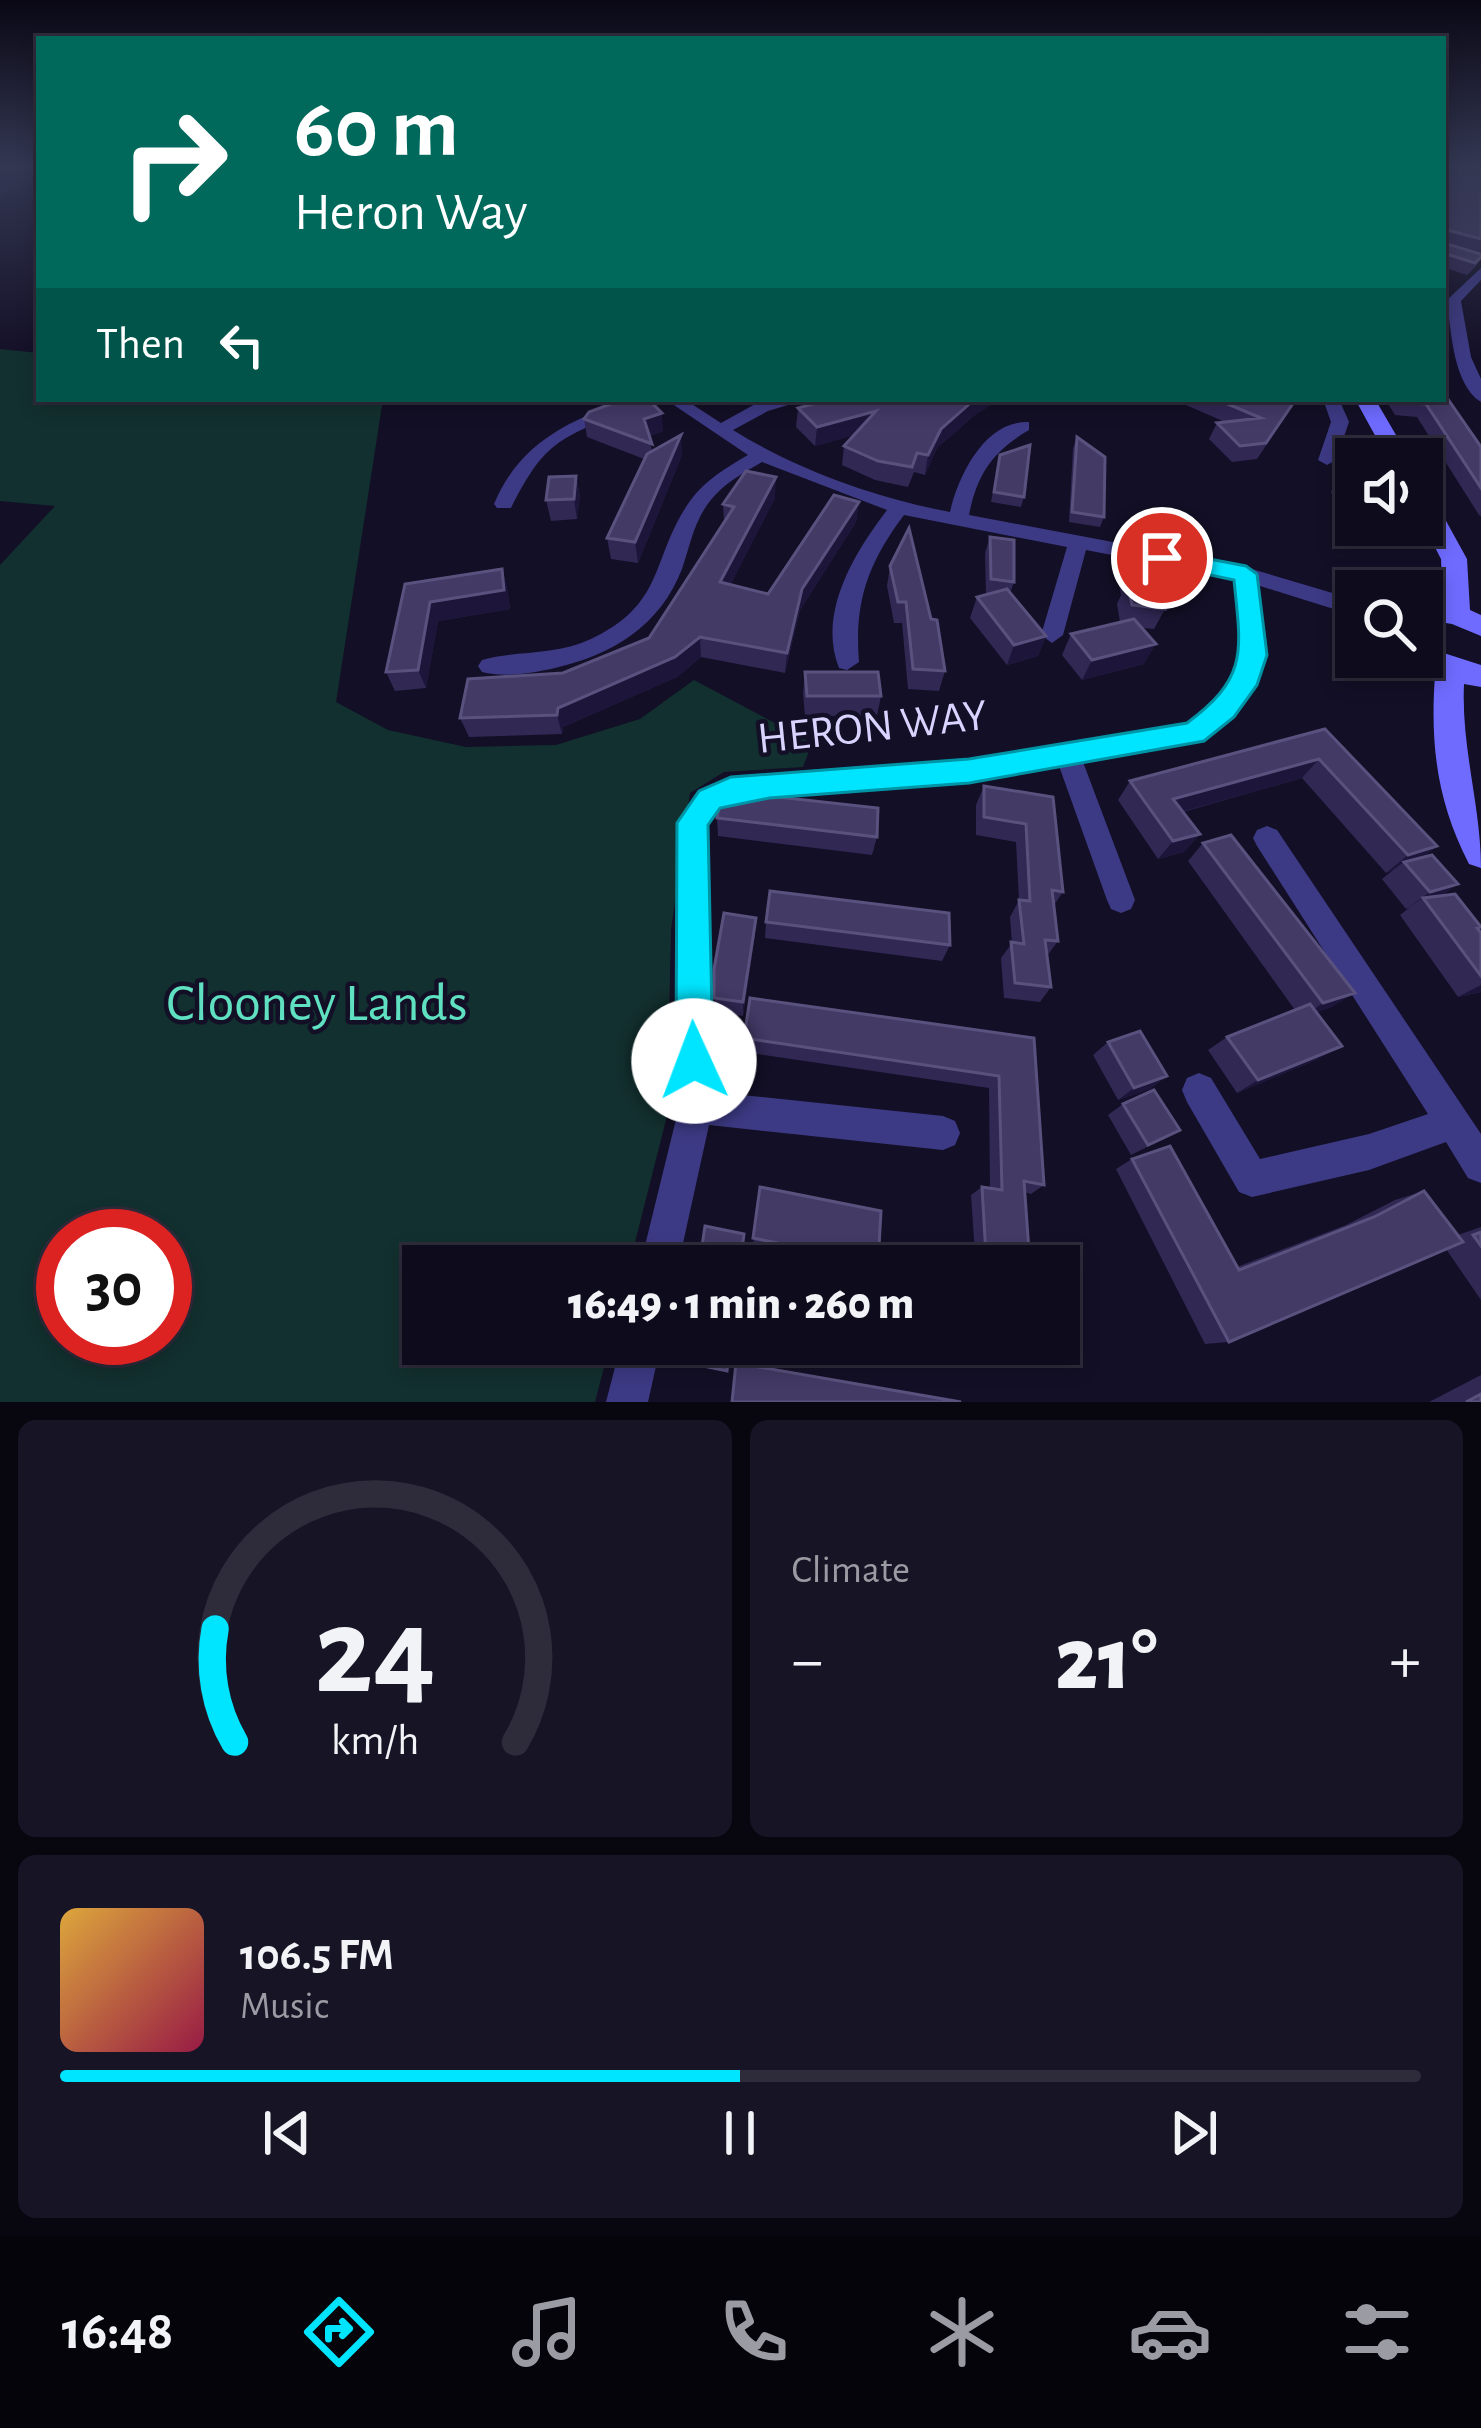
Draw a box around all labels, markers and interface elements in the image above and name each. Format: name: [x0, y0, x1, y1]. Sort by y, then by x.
icon: right: [96, 84, 252, 240]
text: 60 m: [294, 88, 459, 172]
text: Heron Way: [294, 186, 528, 240]
icon: left: [209, 312, 275, 378]
text: Then: [96, 322, 185, 367]
map controls: [1335, 438, 1443, 678]
button: sound: [1335, 438, 1443, 546]
pin: [1111, 507, 1213, 609]
icon: arrive: [1129, 525, 1195, 591]
button: search: [1335, 570, 1443, 678]
street label: HERON WAY: [755, 693, 989, 762]
park label: Clooney Lands: [166, 977, 468, 1031]
position arrow: [631, 998, 757, 1124]
speed limit sign: 30: [36, 1209, 192, 1365]
text: 16:49 · 1 min · 260 m: [568, 1282, 914, 1327]
text: Climate: [792, 1551, 910, 1590]
text: 24: [314, 1591, 436, 1716]
text: 21°: [1055, 1616, 1158, 1706]
text: −: [792, 1628, 823, 1694]
text: +: [1389, 1628, 1421, 1694]
text: km/h: [331, 1719, 419, 1762]
text: 106.5 FM: [240, 1933, 394, 1978]
text: Music: [240, 1987, 329, 2026]
icon: previous: [254, 2100, 320, 2166]
icon: pause: [707, 2100, 773, 2166]
icon: next: [1161, 2100, 1227, 2166]
icon: directions: [297, 2290, 381, 2374]
icon: music: [505, 2290, 589, 2374]
icon: phone: [712, 2290, 796, 2374]
icon: climate: [920, 2290, 1004, 2374]
icon: car: [1128, 2290, 1212, 2374]
icon: filters: [1335, 2290, 1419, 2374]
text: 16:48: [62, 2305, 173, 2359]

